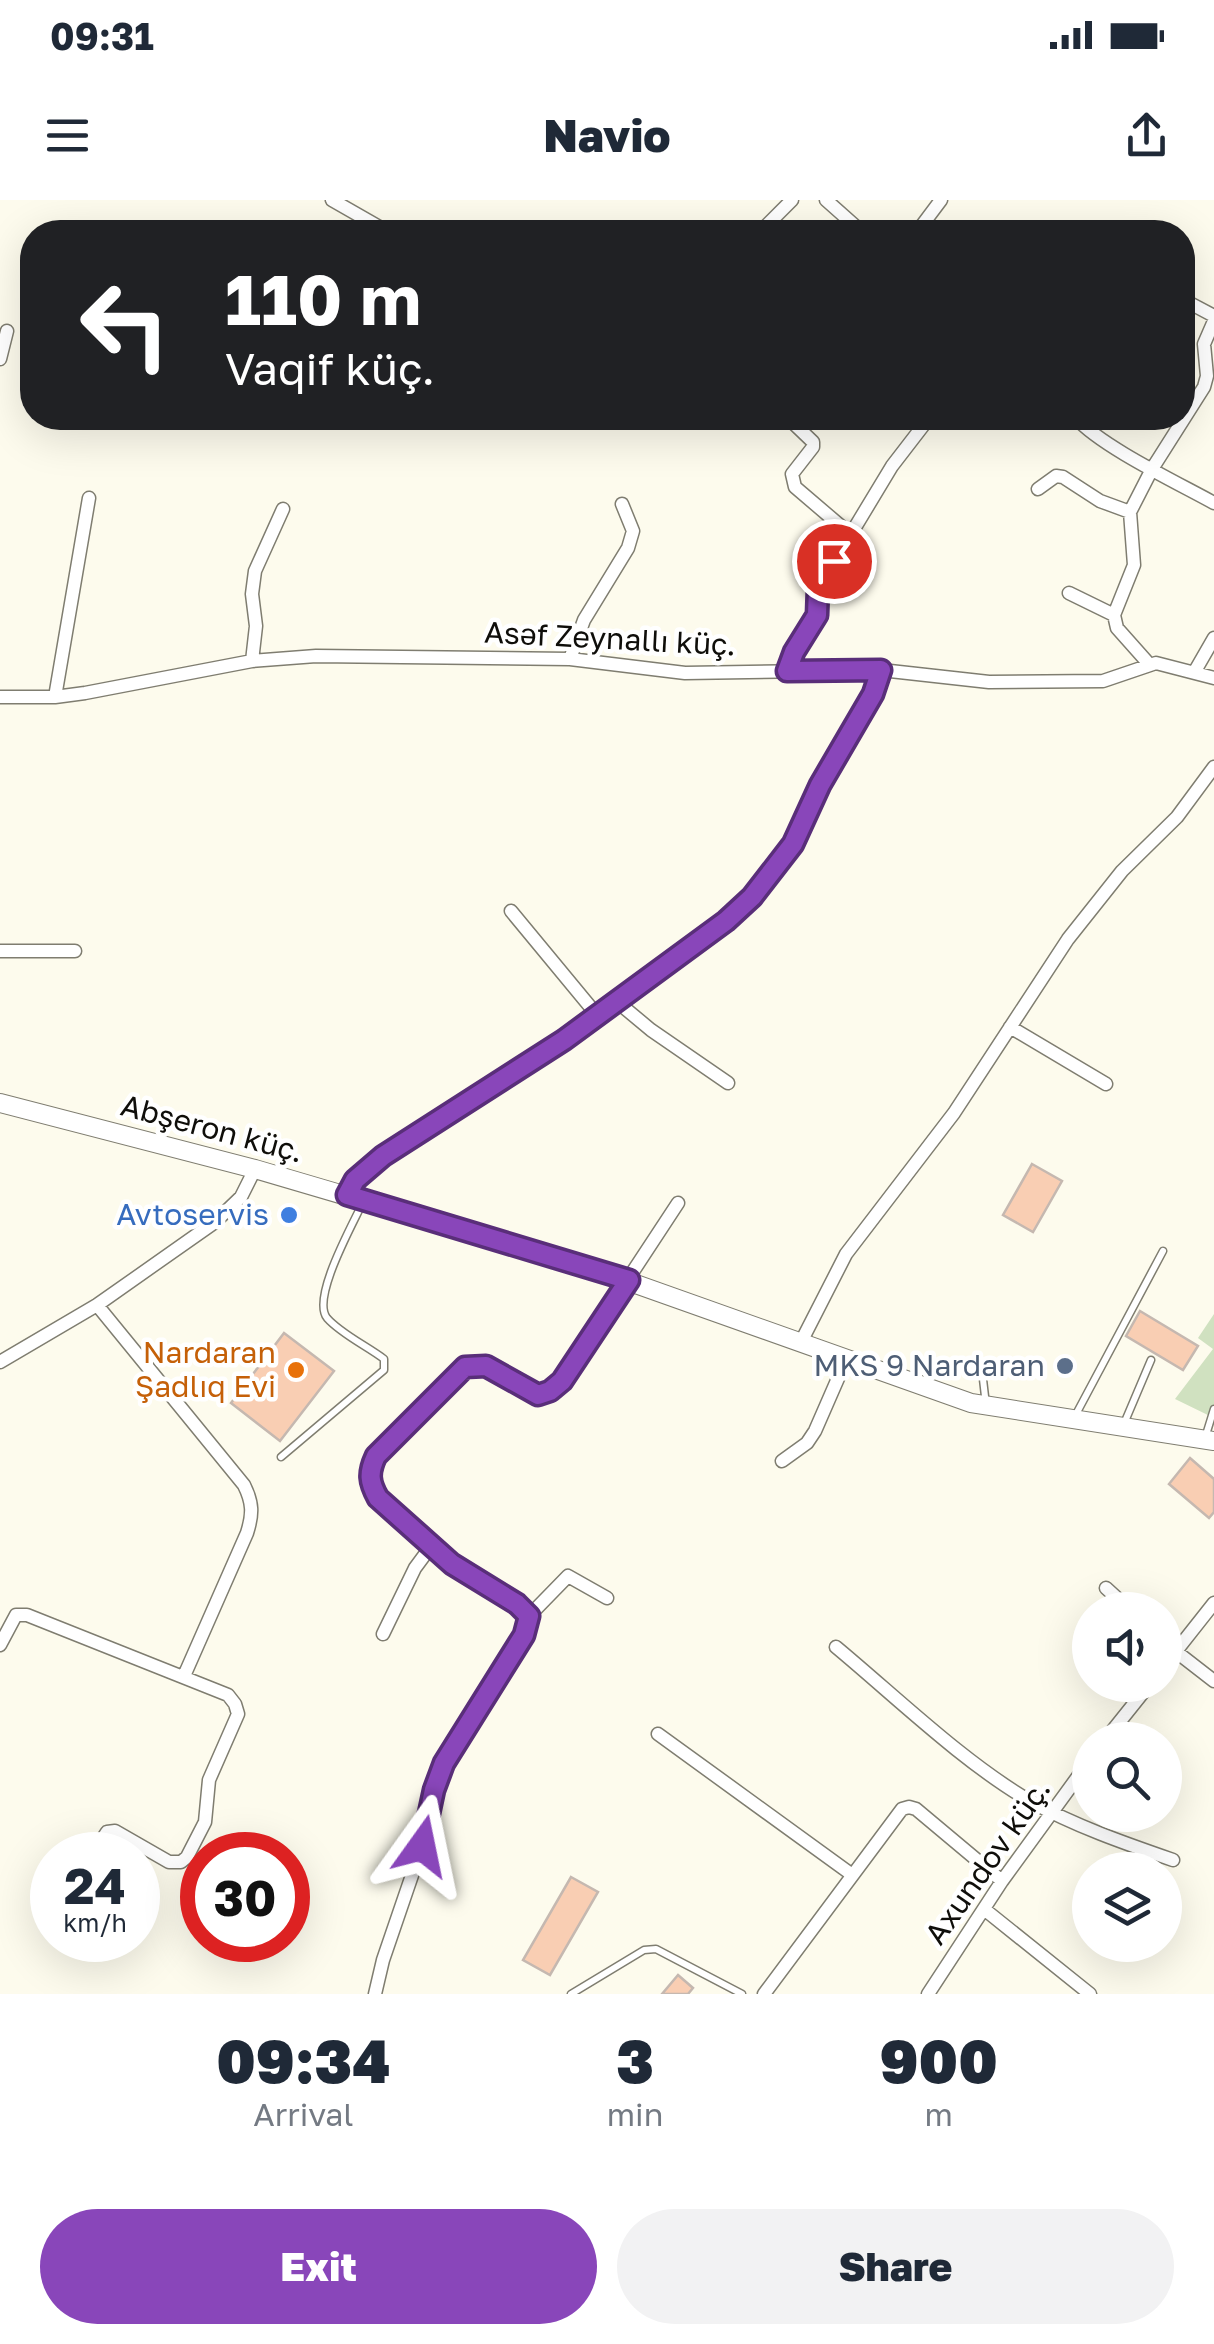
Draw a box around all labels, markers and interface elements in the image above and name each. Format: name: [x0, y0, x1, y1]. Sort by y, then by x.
text: 09:31: [50, 13, 154, 58]
icon: menu: [40, 108, 95, 163]
text: Navio: [543, 108, 671, 162]
icon: share: [1119, 108, 1174, 163]
text: 110 m: [225, 256, 421, 340]
icon: left: [60, 260, 190, 390]
text: Vaqif küç.: [225, 341, 435, 395]
pin: [792, 519, 877, 604]
icon: arrive: [807, 534, 862, 589]
street label: Asəf Zeynallı küç.: [483, 613, 737, 663]
street label: Abşeron küç.: [117, 1086, 307, 1170]
place label: Avtoservis: [116, 1196, 269, 1232]
marker: Avtoservis: [278, 1204, 300, 1226]
place label: Nardaran Şadlıq Evi: [135, 1334, 276, 1404]
place label: MKS 9 Nardaran: [813, 1347, 1045, 1383]
marker: MKS 9 Nardaran: [1054, 1355, 1076, 1377]
marker: Nardaran Şadlıq Evi: [285, 1359, 307, 1381]
map controls: [1072, 1592, 1182, 1962]
button: sound: [1072, 1592, 1182, 1702]
button: search: [1072, 1722, 1182, 1832]
street label: Axundov küç.: [917, 1772, 1058, 1951]
position arrow: [370, 1794, 474, 1898]
speed limit sign: 30: [180, 1832, 310, 1962]
button: layers: [1072, 1852, 1182, 1962]
text: 24: [64, 1855, 126, 1915]
text: km/h: [63, 1907, 127, 1938]
text: 09:34: [216, 2024, 391, 2096]
text: 3: [616, 2024, 654, 2096]
text: 900: [880, 2024, 998, 2096]
text: Arrival: [253, 2095, 354, 2133]
text: min: [607, 2095, 663, 2133]
text: m: [924, 2095, 953, 2133]
button: Exit: [40, 2209, 597, 2324]
button: Share: [617, 2209, 1174, 2324]

